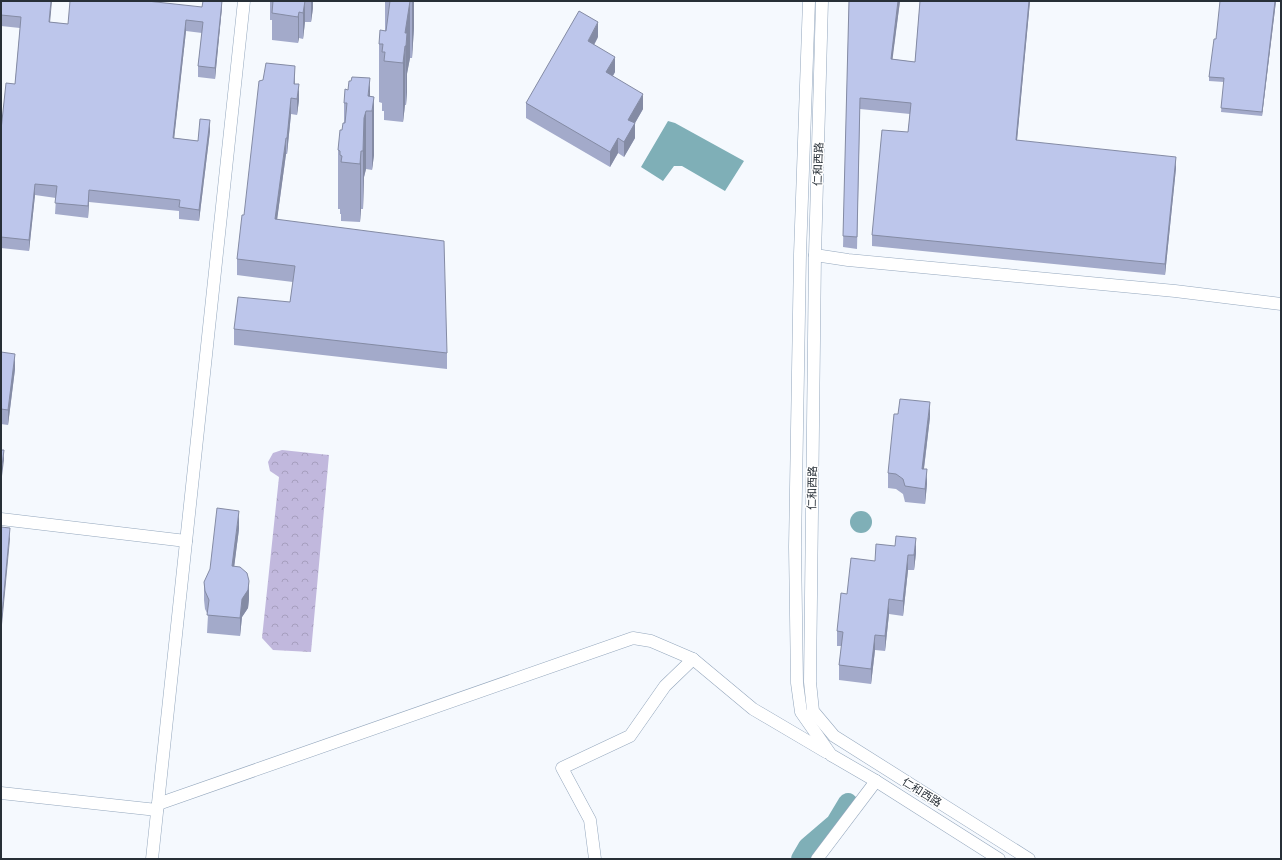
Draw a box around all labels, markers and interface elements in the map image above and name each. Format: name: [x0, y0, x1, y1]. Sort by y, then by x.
street label: 仁和西路: [810, 142, 826, 186]
street label: 仁和西路: [805, 466, 819, 510]
street label: 仁和西路: [900, 774, 944, 810]

